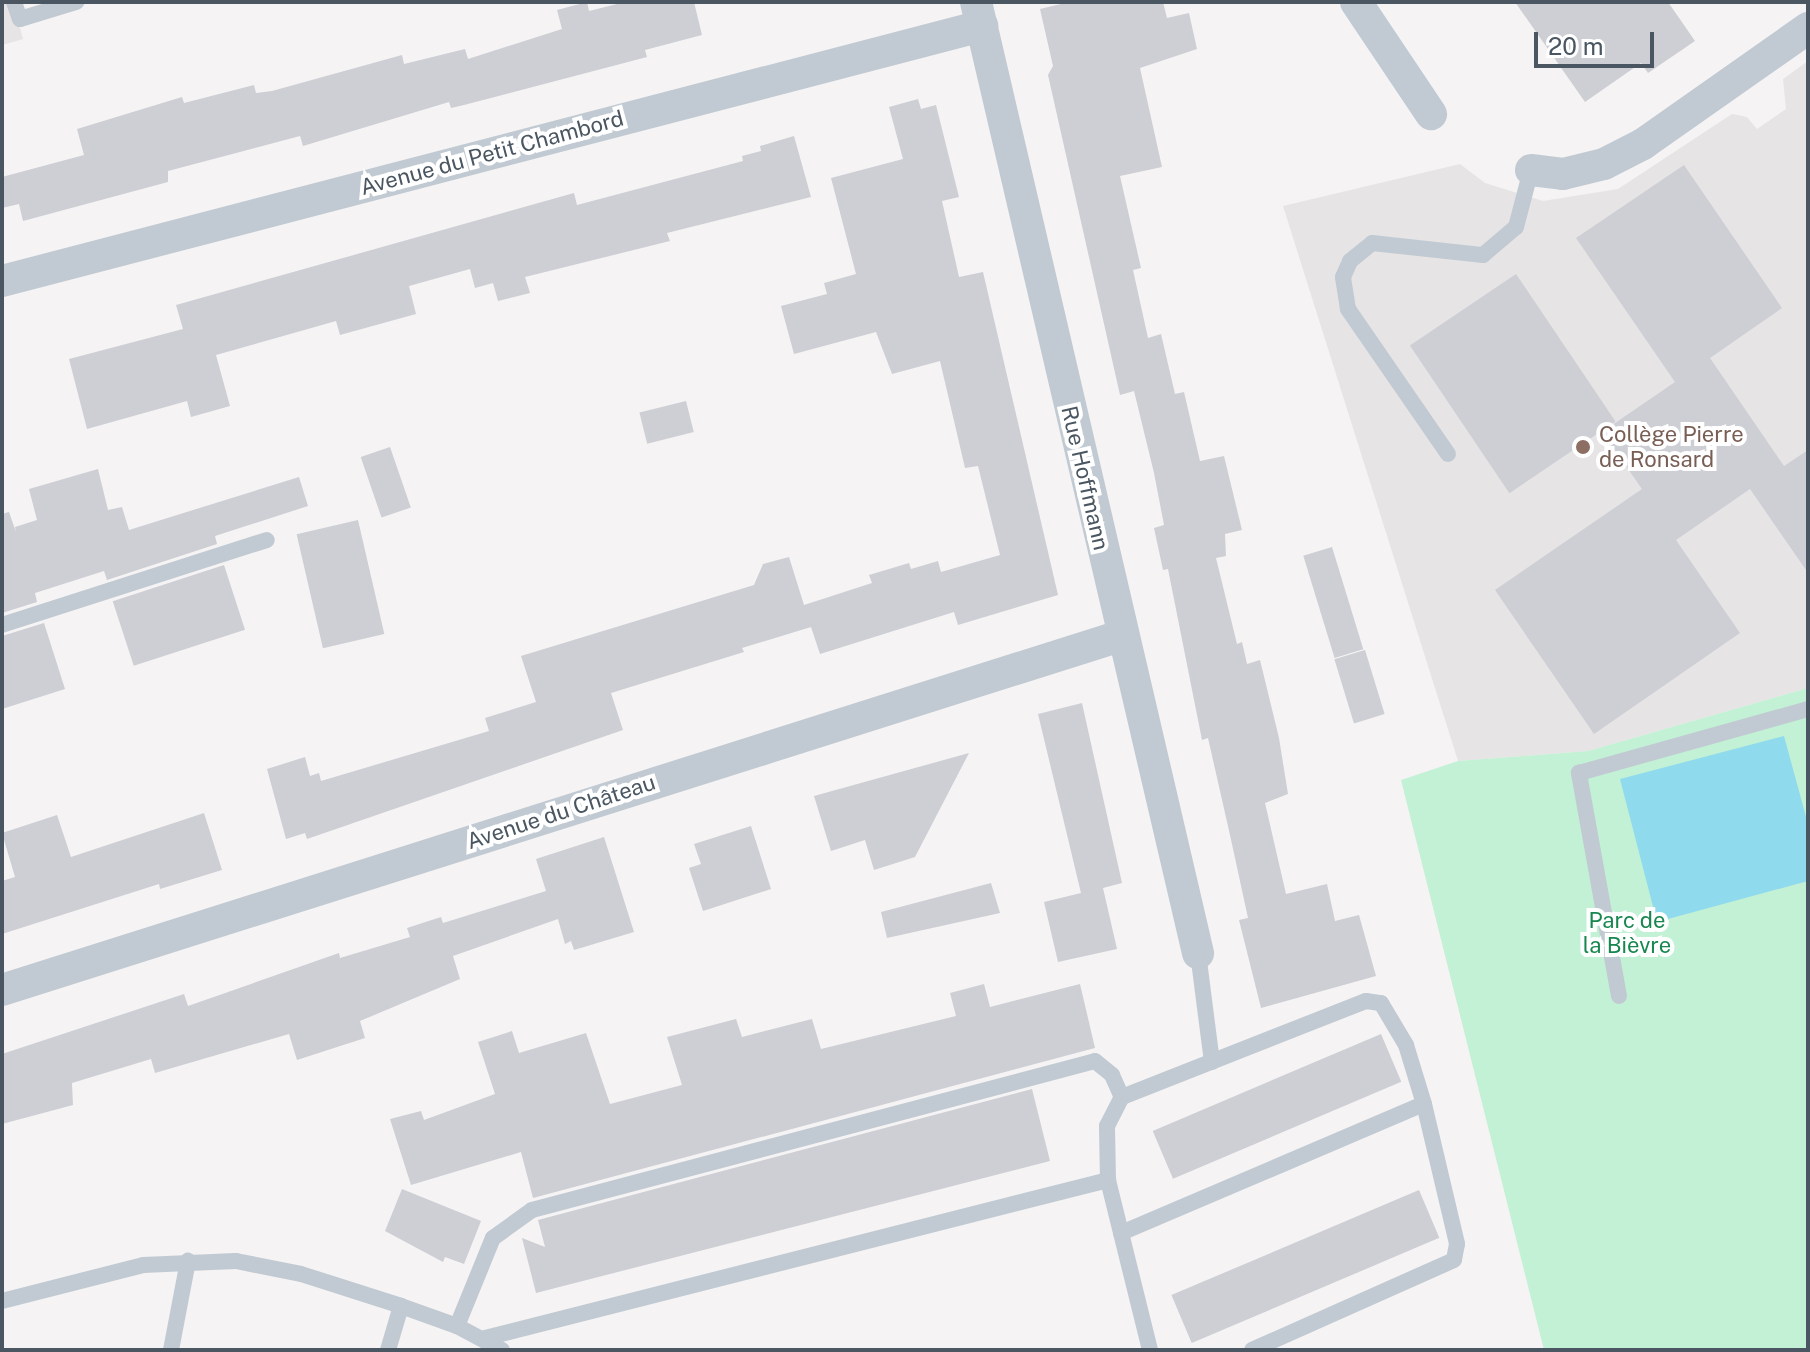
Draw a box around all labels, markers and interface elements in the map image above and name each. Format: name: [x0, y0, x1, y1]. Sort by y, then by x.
scale bar: [1538, 16, 1658, 66]
text: 20 m: [1548, 32, 1604, 60]
street label: Avenue du Petit Chambord: [357, 105, 627, 201]
street label: Rue Hoffmann: [1056, 403, 1114, 553]
place label: Collège Pierre de Ronsard: [1599, 421, 1744, 472]
marker: Collège Pierre de Ronsard: [1574, 438, 1592, 456]
street label: Avenue du Château: [463, 769, 659, 855]
park label: Parc de la Bièvre: [1583, 907, 1671, 958]

